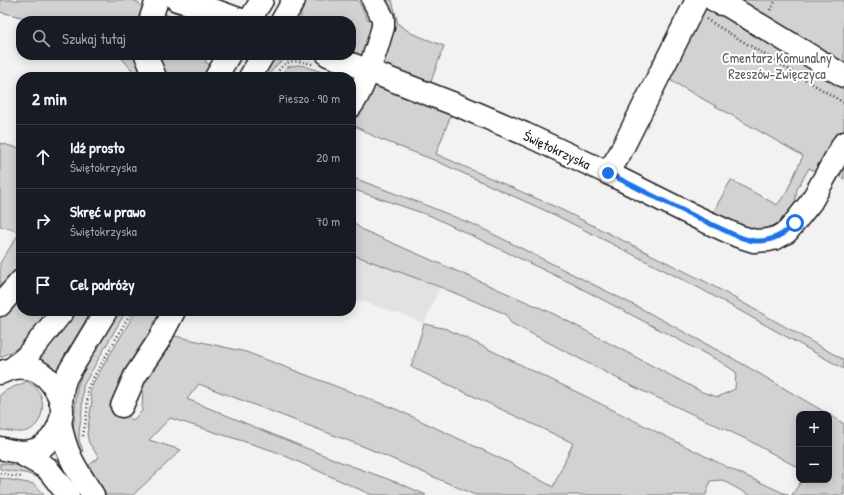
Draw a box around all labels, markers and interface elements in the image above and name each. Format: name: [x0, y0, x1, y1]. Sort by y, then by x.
search box: [16, 16, 356, 60]
icon: search: [30, 27, 52, 49]
text: Szukaj tutaj: [62, 28, 126, 49]
park label: Cmentarz Komunalny Rzeszów-Zwięczyca: [722, 48, 832, 84]
text: 2 min: [32, 87, 67, 110]
text: Pieszo · 90 m: [279, 89, 340, 107]
street label: Świętokrzyska: [520, 126, 594, 174]
text: Idź prosto: [70, 137, 124, 158]
icon: ahead: [32, 146, 54, 168]
text: 20 m: [316, 148, 340, 166]
text: Świętokrzyska: [70, 158, 137, 176]
route end: [599, 164, 617, 182]
text: Skręć w prawo: [70, 201, 146, 222]
icon: right: [32, 210, 54, 232]
text: 70 m: [316, 212, 340, 230]
route start: [786, 214, 804, 232]
text: Świętokrzyska: [70, 222, 137, 240]
icon: arrive: [32, 274, 54, 296]
text: Cel podróży: [70, 274, 135, 295]
map controls: [796, 411, 832, 483]
button: +: [796, 411, 832, 447]
button: −: [796, 447, 832, 483]

